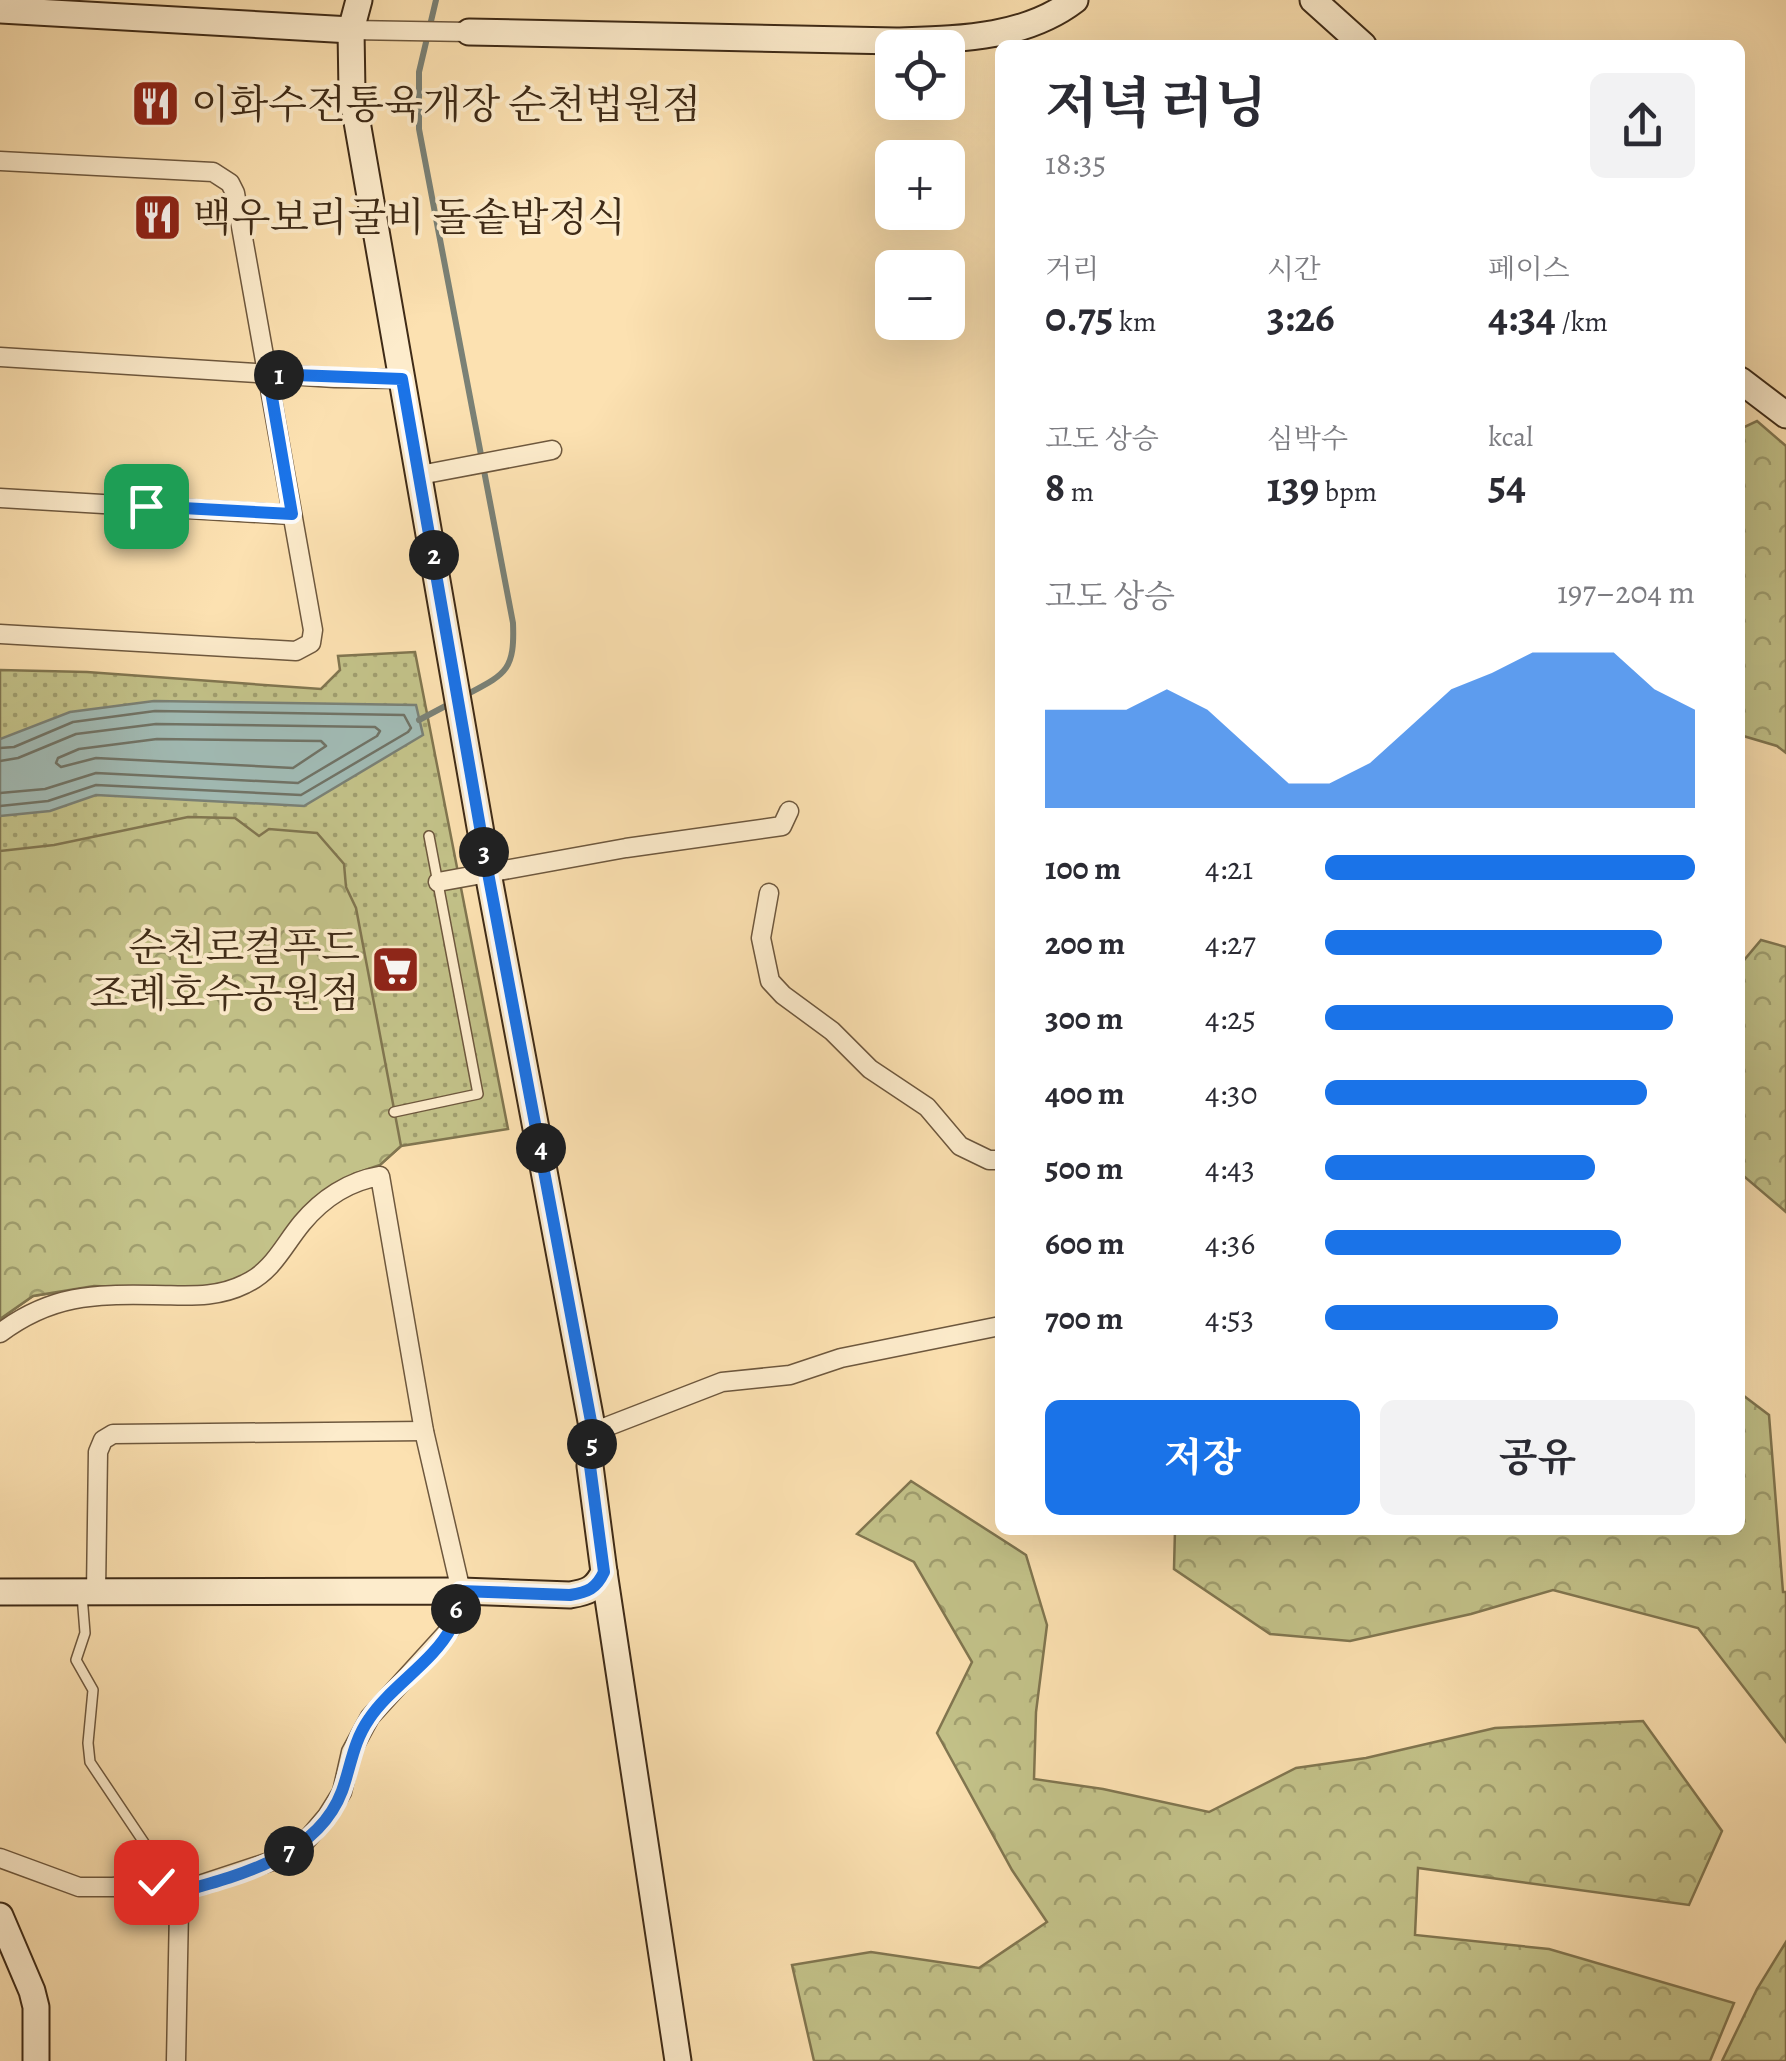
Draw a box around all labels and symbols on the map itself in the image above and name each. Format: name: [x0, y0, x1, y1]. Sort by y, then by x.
place label: 이화수전통육개장 순천법원점: [191, 77, 701, 132]
restaurant icon: 이화수전통육개장 순천법원점: [130, 78, 182, 130]
place label: 백우보리굴비 돌솥밥정식: [193, 190, 626, 245]
restaurant icon: 백우보리굴비 돌솥밥정식: [132, 191, 184, 243]
pin: 1: [254, 350, 304, 400]
pin: [104, 464, 189, 549]
pin: 2: [409, 530, 459, 580]
pin: 3: [459, 827, 509, 877]
place label: 순천로컬푸드 조례호수공원점: [90, 920, 360, 1021]
supermarket icon: 순천로컬푸드 조례호수공원점: [369, 944, 421, 996]
pin: 4: [516, 1123, 566, 1173]
pin: 5: [567, 1419, 617, 1469]
pin: 6: [431, 1584, 481, 1634]
pin: 7: [264, 1826, 314, 1876]
pin: [114, 1840, 199, 1925]

